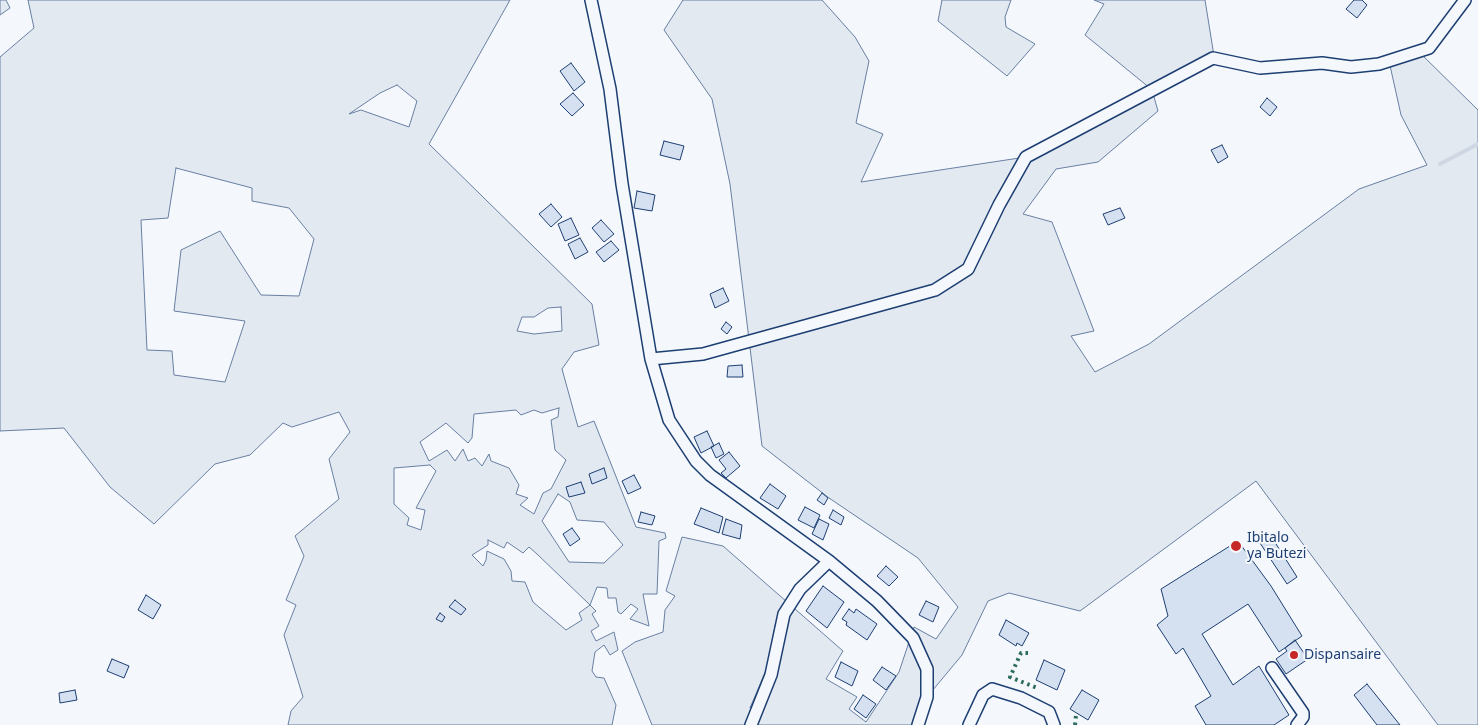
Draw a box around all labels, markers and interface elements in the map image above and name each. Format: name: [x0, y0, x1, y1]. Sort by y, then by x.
place label: Ibitalo ya Butezi: [1247, 530, 1306, 562]
marker: Ibitalo ya Butezi: [1229, 539, 1243, 553]
place label: Dispansaire: [1304, 647, 1381, 663]
marker: Dispansaire: [1288, 649, 1300, 661]

